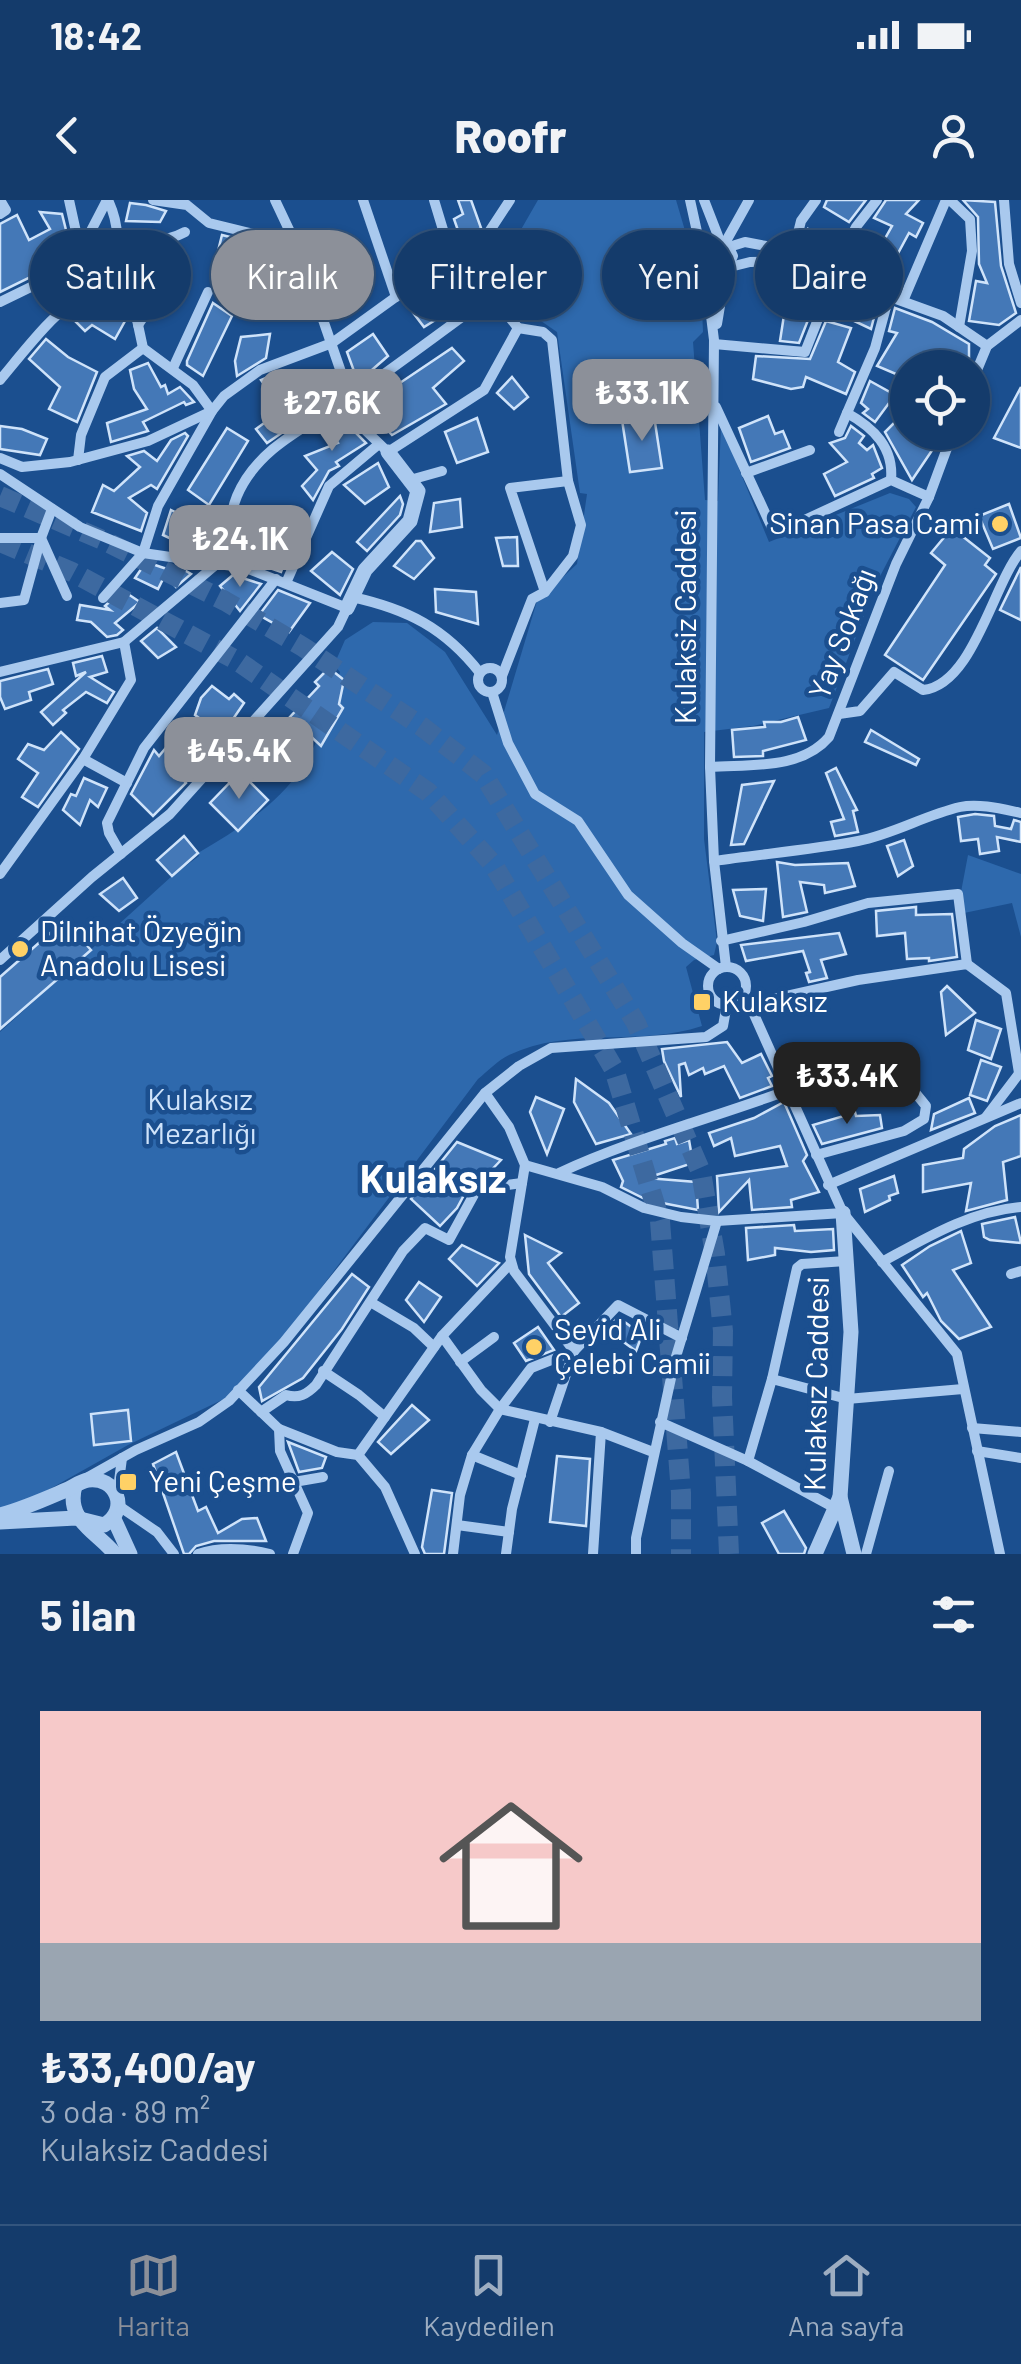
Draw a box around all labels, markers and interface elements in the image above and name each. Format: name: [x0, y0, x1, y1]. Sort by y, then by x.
text: 18:42: [50, 12, 142, 58]
icon: back: [40, 108, 95, 163]
text: Roofr: [454, 108, 567, 162]
icon: person: [926, 108, 981, 163]
chip: Satılık: [30, 230, 191, 320]
chip: Kiralık: [211, 230, 374, 320]
chip: Filtreler: [394, 230, 582, 320]
chip: Yeni: [602, 230, 735, 320]
chip: Daire: [755, 230, 903, 320]
map controls: [890, 350, 990, 450]
button: locate: [890, 350, 990, 450]
pin: ₺33.1K: [561, 359, 723, 444]
pin: ₺27.6K: [251, 369, 413, 454]
text: ₺33.1K: [594, 372, 690, 410]
text: ₺27.6K: [283, 382, 381, 420]
place label: Sinan Pasa Cami: [769, 504, 980, 540]
pin: ₺24.1K: [159, 505, 321, 590]
street label: Kulaksiz Caddesi: [666, 510, 702, 724]
marker: Sinan Pasa Cami: [989, 513, 1011, 535]
text: ₺24.1K: [191, 518, 289, 556]
street label: Yay Sokağı: [800, 563, 882, 704]
pin: ₺45.4K: [158, 717, 320, 802]
text: ₺45.4K: [186, 730, 292, 768]
place label: Dilnihat Özyeğin Anadolu Lisesi: [40, 912, 243, 982]
marker: Dilnihat Özyeğin Anadolu Lisesi: [9, 938, 31, 960]
place label: Kulaksız: [722, 982, 828, 1018]
marker: Kulaksız: [691, 991, 713, 1013]
pin: ₺33.4K: [766, 1042, 928, 1127]
text: ₺33.4K: [795, 1055, 899, 1093]
park label: Kulaksız Mezarlığı: [144, 1080, 256, 1150]
district label: Kulaksız: [360, 1153, 506, 1201]
street label: Kulaksız Caddesi: [795, 1277, 835, 1491]
place label: Seyid Ali Çelebi Camii: [554, 1310, 711, 1380]
marker: Seyid Ali Çelebi Camii: [523, 1336, 545, 1358]
place label: Yeni Çeşme: [148, 1462, 297, 1498]
marker: Yeni Çeşme: [117, 1471, 139, 1493]
icon: filters: [926, 1587, 981, 1642]
text: 5 ilan: [40, 1589, 136, 1639]
icon: home: [421, 1776, 601, 1956]
text: ₺33,400/ay: [40, 2041, 256, 2091]
text: 3 oda · 89 m²: [40, 2091, 210, 2129]
text: Kulaksiz Caddesi: [40, 2129, 269, 2167]
tab: Harita: [117, 2248, 190, 2342]
tab: Kaydedilen: [423, 2248, 555, 2342]
tab: Ana sayfa: [788, 2248, 904, 2342]

